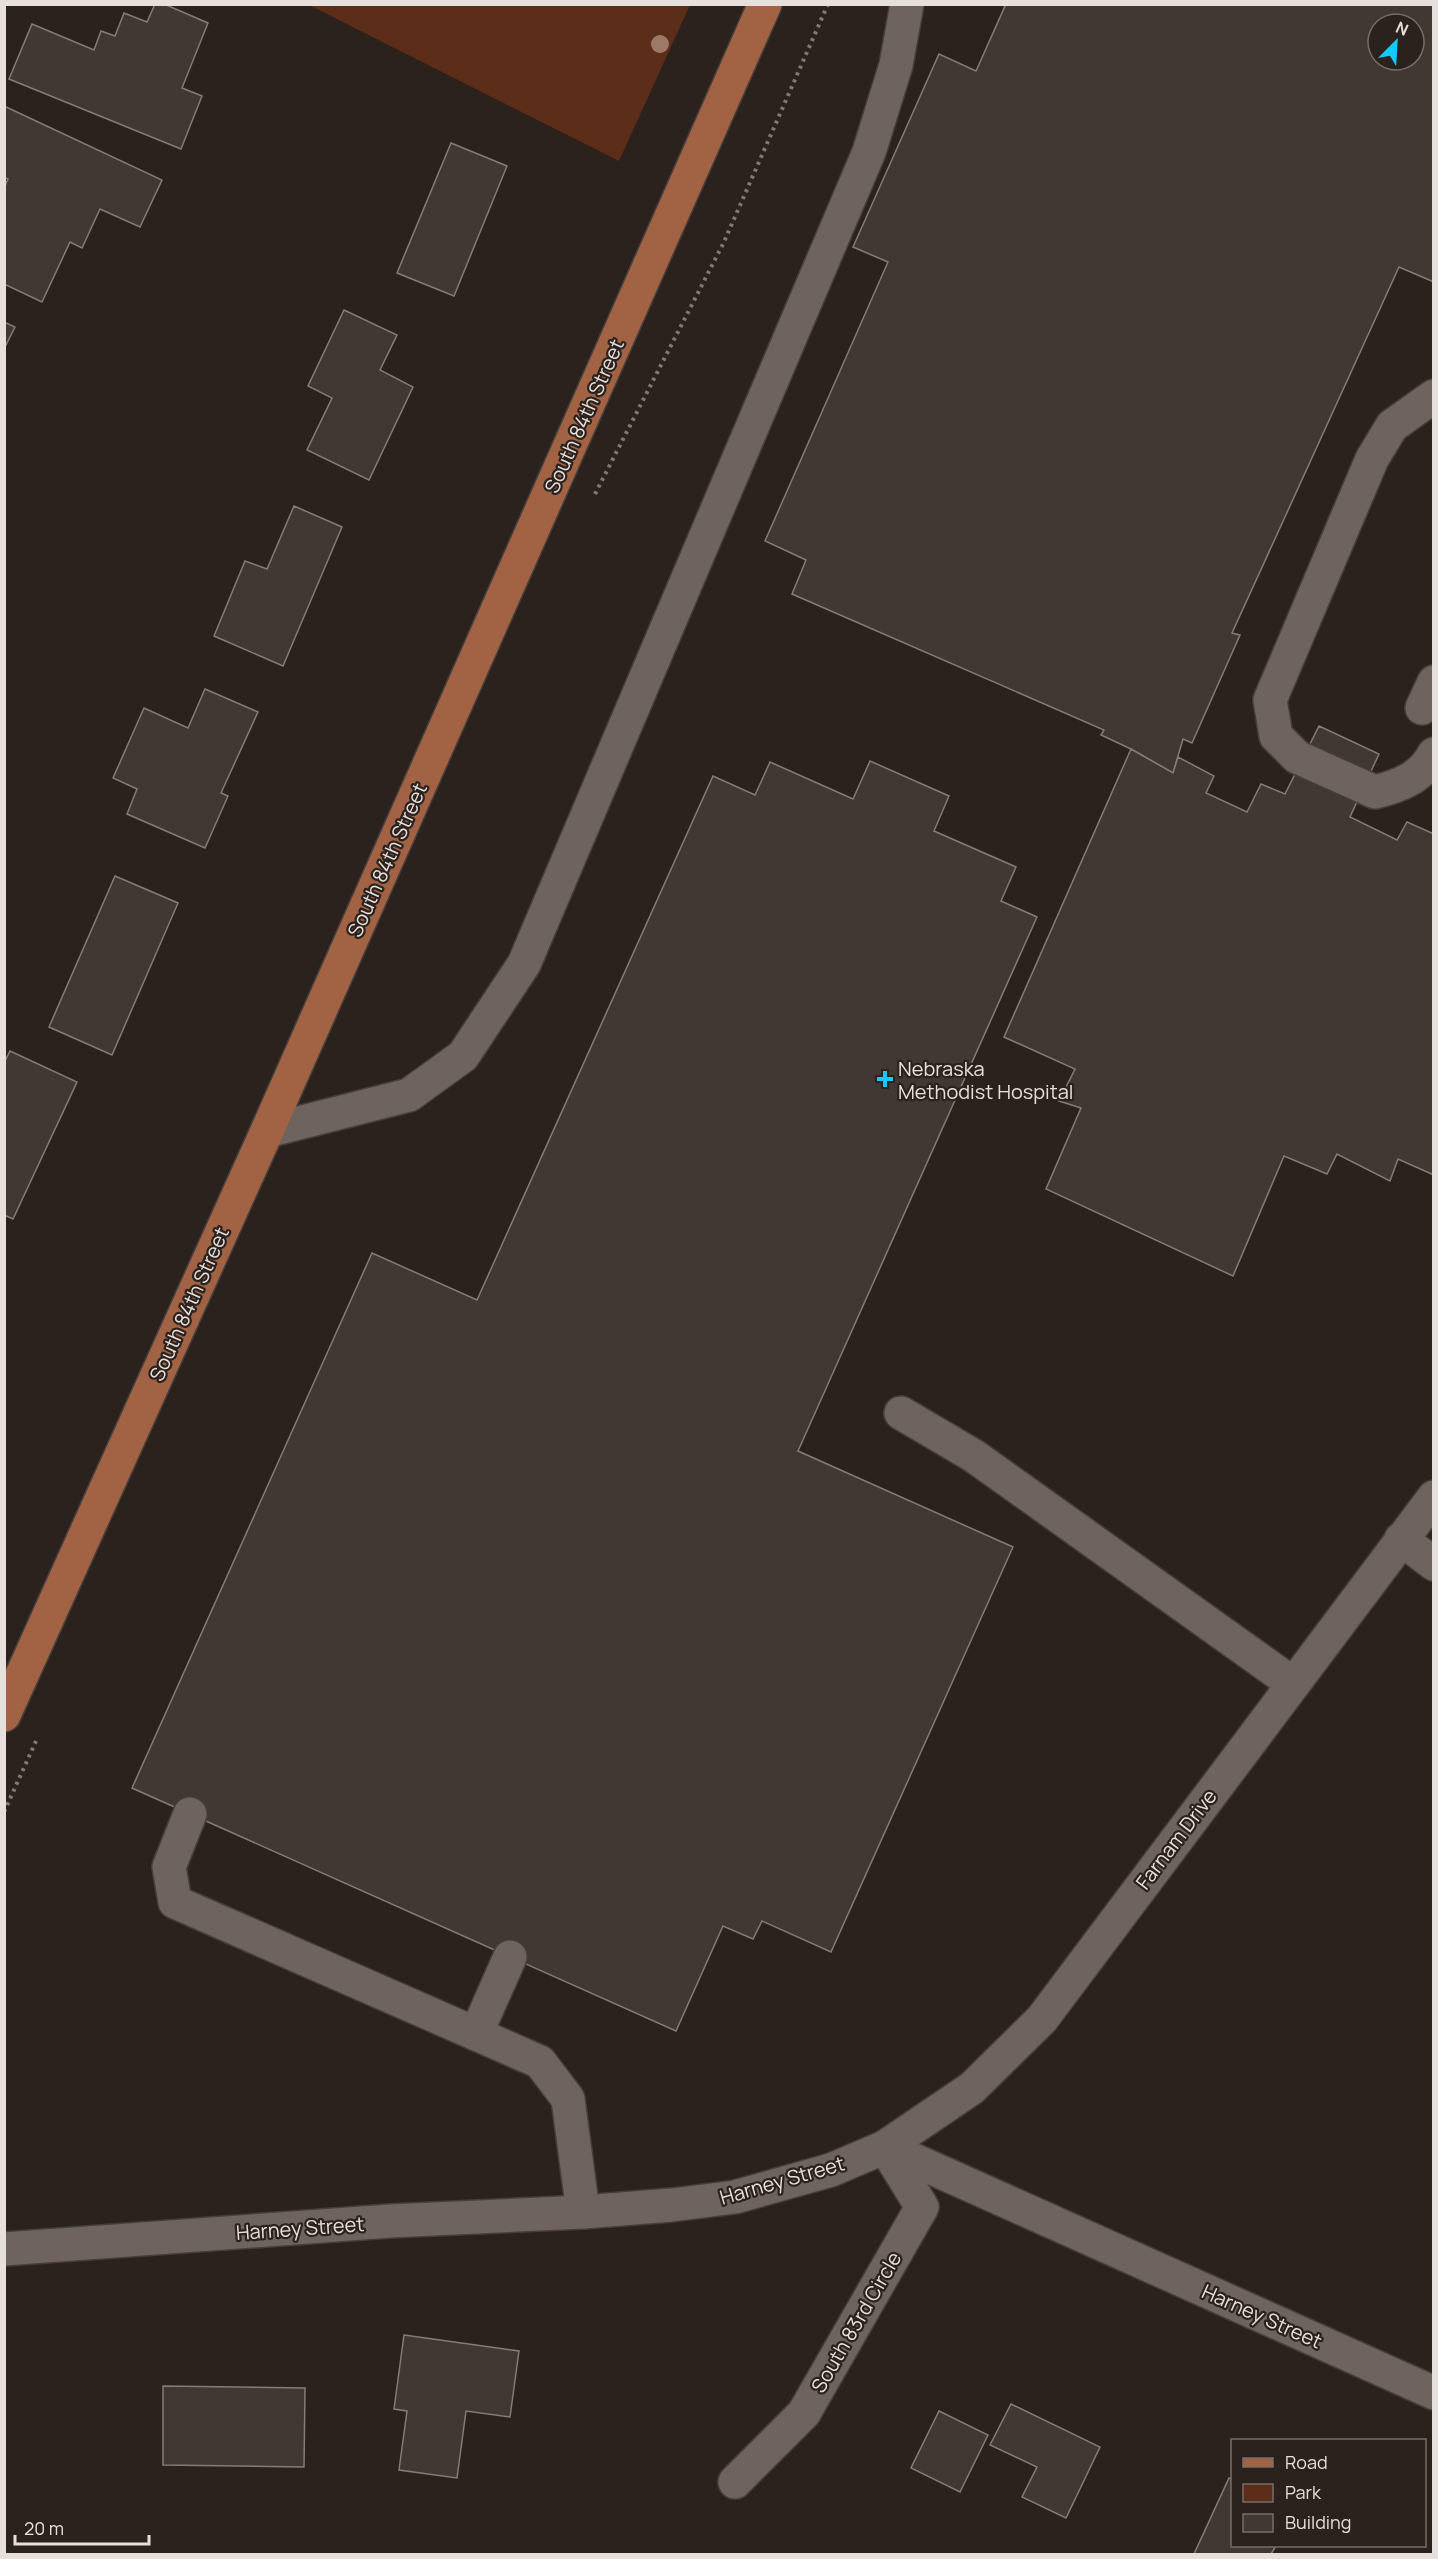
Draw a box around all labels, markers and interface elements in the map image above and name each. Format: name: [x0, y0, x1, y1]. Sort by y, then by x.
north arrow: [1366, 12, 1426, 72]
text: N: [1392, 16, 1412, 41]
street label: South 84th Street: [538, 335, 630, 497]
street label: South 84th Street: [341, 779, 433, 941]
place label: Nebraska Methodist Hospital: [898, 1055, 1073, 1105]
marker: Nebraska Methodist Hospital: [876, 1070, 894, 1088]
street label: South 84th Street: [143, 1223, 235, 1385]
street label: Farnam Drive: [1129, 1783, 1223, 1895]
street label: Harney Street: [716, 2149, 848, 2211]
street label: Harney Street: [235, 2210, 365, 2246]
street label: South 83rd Circle: [805, 2247, 907, 2397]
street label: Harney Street: [1198, 2278, 1326, 2354]
legend: [1231, 2439, 1426, 2547]
text: Road: [1285, 2450, 1328, 2474]
text: Park: [1285, 2480, 1322, 2504]
scale bar: [15, 2508, 148, 2546]
text: Building: [1285, 2510, 1351, 2534]
text: 20 m: [24, 2516, 64, 2540]

